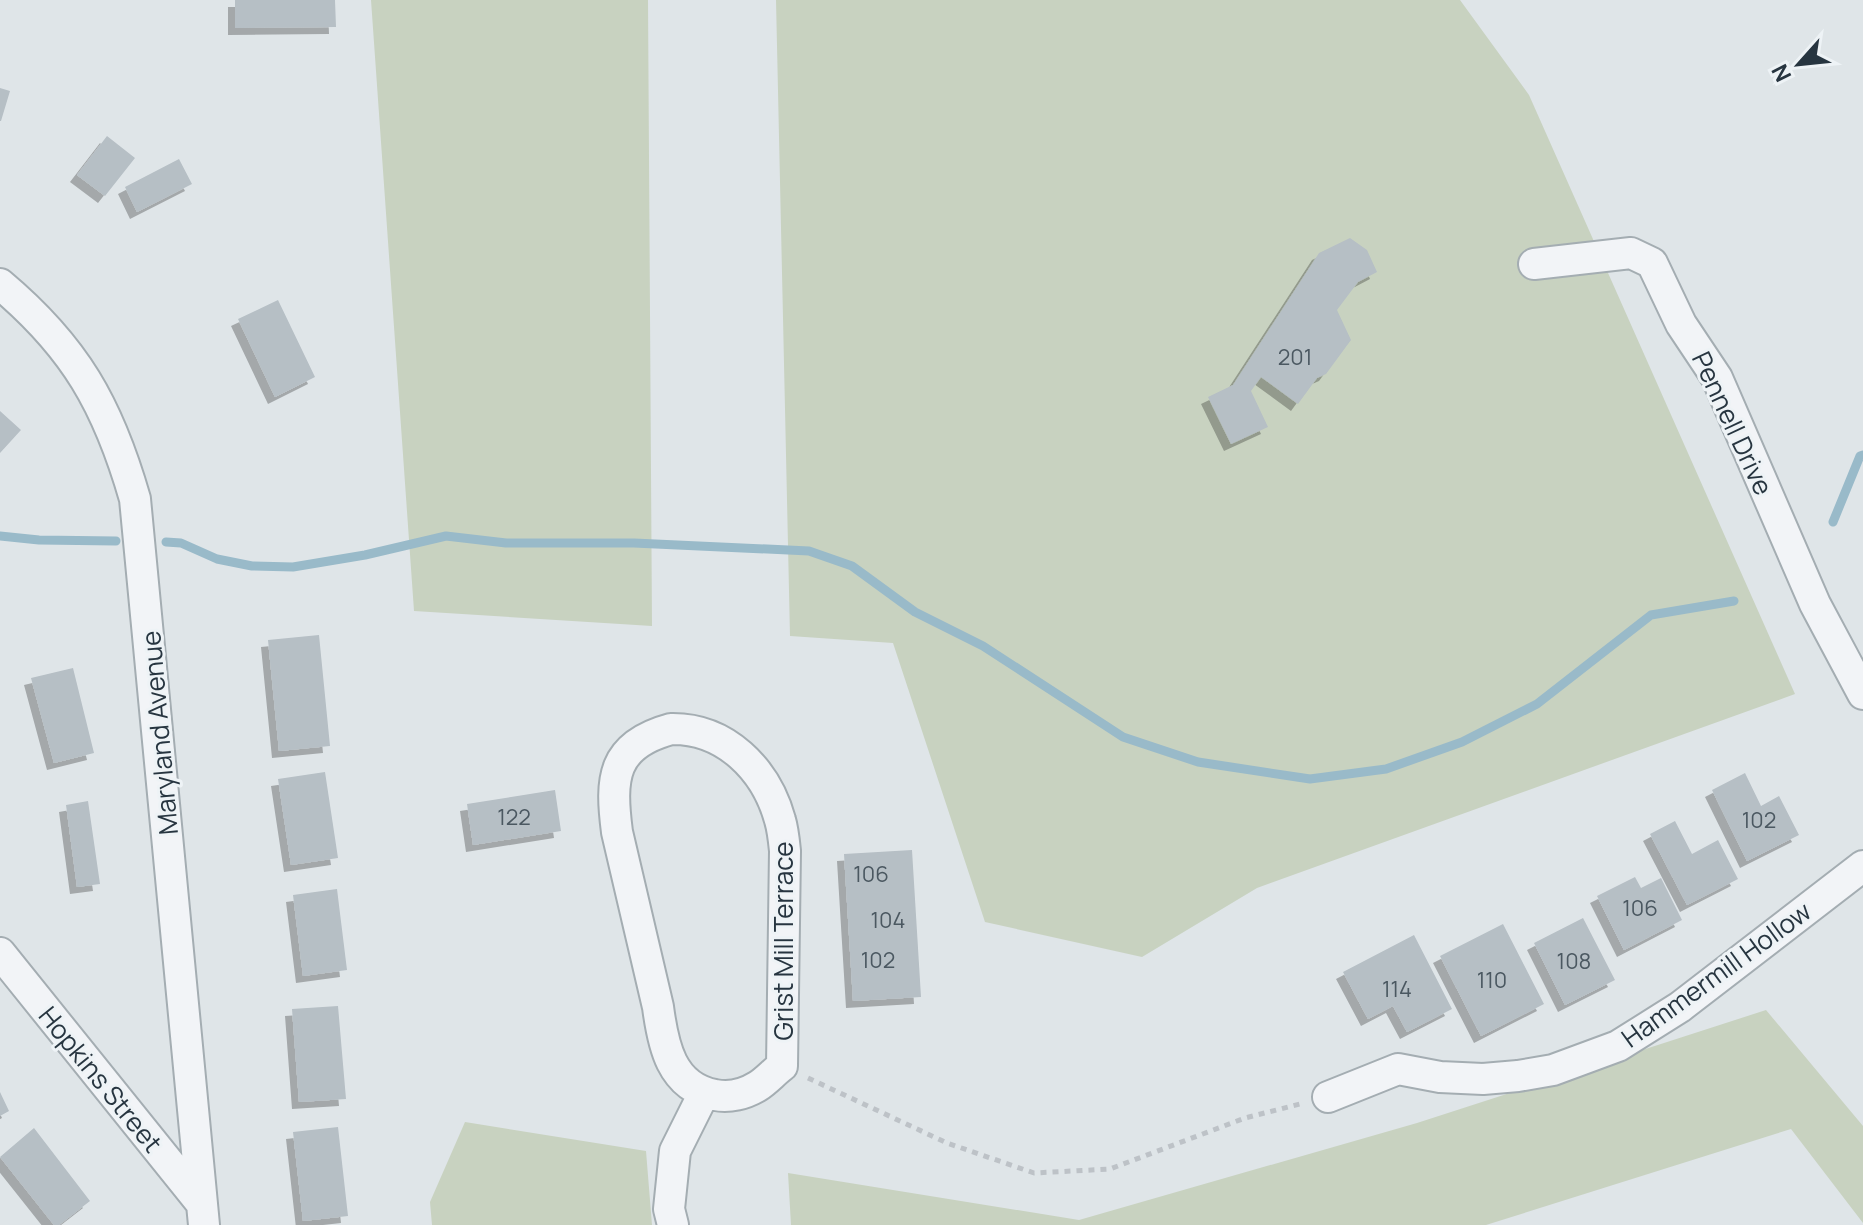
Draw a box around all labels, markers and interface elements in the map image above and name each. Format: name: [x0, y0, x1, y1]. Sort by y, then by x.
north arrow: [1759, 24, 1839, 104]
text: N: [1764, 59, 1798, 87]
house number: 201: [1278, 342, 1312, 372]
street label: Pennell Drive: [1684, 345, 1782, 501]
street label: Maryland Avenue: [132, 629, 186, 837]
house number: 122: [497, 802, 531, 832]
house number: 102: [1742, 805, 1776, 835]
street label: Grist Mill Terrace: [765, 842, 801, 1040]
house number: 106: [853, 859, 889, 889]
street label: Hammermill Hollow: [1614, 893, 1818, 1055]
house number: 106: [1622, 893, 1658, 923]
house number: 104: [871, 905, 905, 935]
house number: 102: [861, 945, 895, 975]
house number: 108: [1557, 946, 1591, 976]
house number: 110: [1477, 965, 1507, 995]
house number: 114: [1382, 974, 1412, 1004]
street label: Hopkins Street: [31, 998, 171, 1160]

